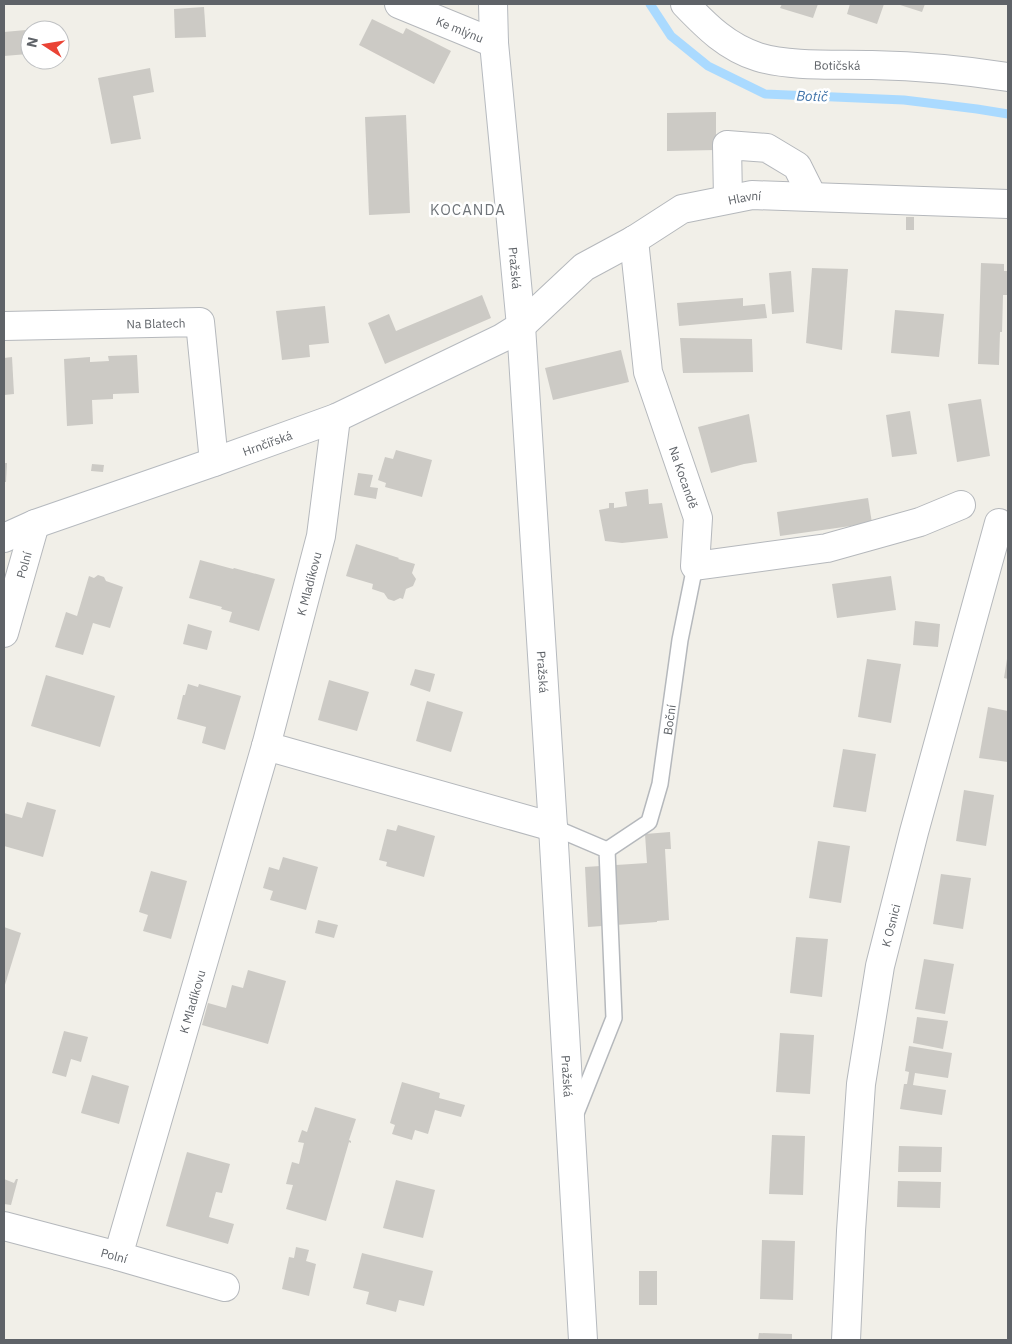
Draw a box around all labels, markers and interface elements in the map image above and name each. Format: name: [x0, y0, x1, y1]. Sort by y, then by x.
street label: Ke mlýnu: [434, 13, 486, 46]
north arrow: [20, 20, 70, 70]
text: N: [22, 35, 42, 49]
street label: Botičská: [814, 57, 861, 72]
water label: Botič: [796, 86, 829, 106]
street label: Hlavní: [726, 187, 761, 207]
district label: KOCANDA: [430, 200, 506, 219]
street label: Pražská: [506, 246, 525, 290]
street label: Na Blatech: [126, 315, 186, 331]
street label: Hrnčířská: [240, 427, 295, 459]
street label: Na Kocandě: [666, 444, 702, 511]
street label: Polní: [13, 550, 34, 580]
street label: K Mladíkovu: [293, 550, 324, 617]
street label: Pražská: [534, 651, 552, 694]
street label: Boční: [659, 704, 678, 736]
street label: K Osnici: [878, 902, 903, 948]
street label: K Mladíkovu: [176, 968, 208, 1035]
street label: Pražská: [559, 1055, 576, 1098]
street label: Polní: [99, 1244, 129, 1266]

